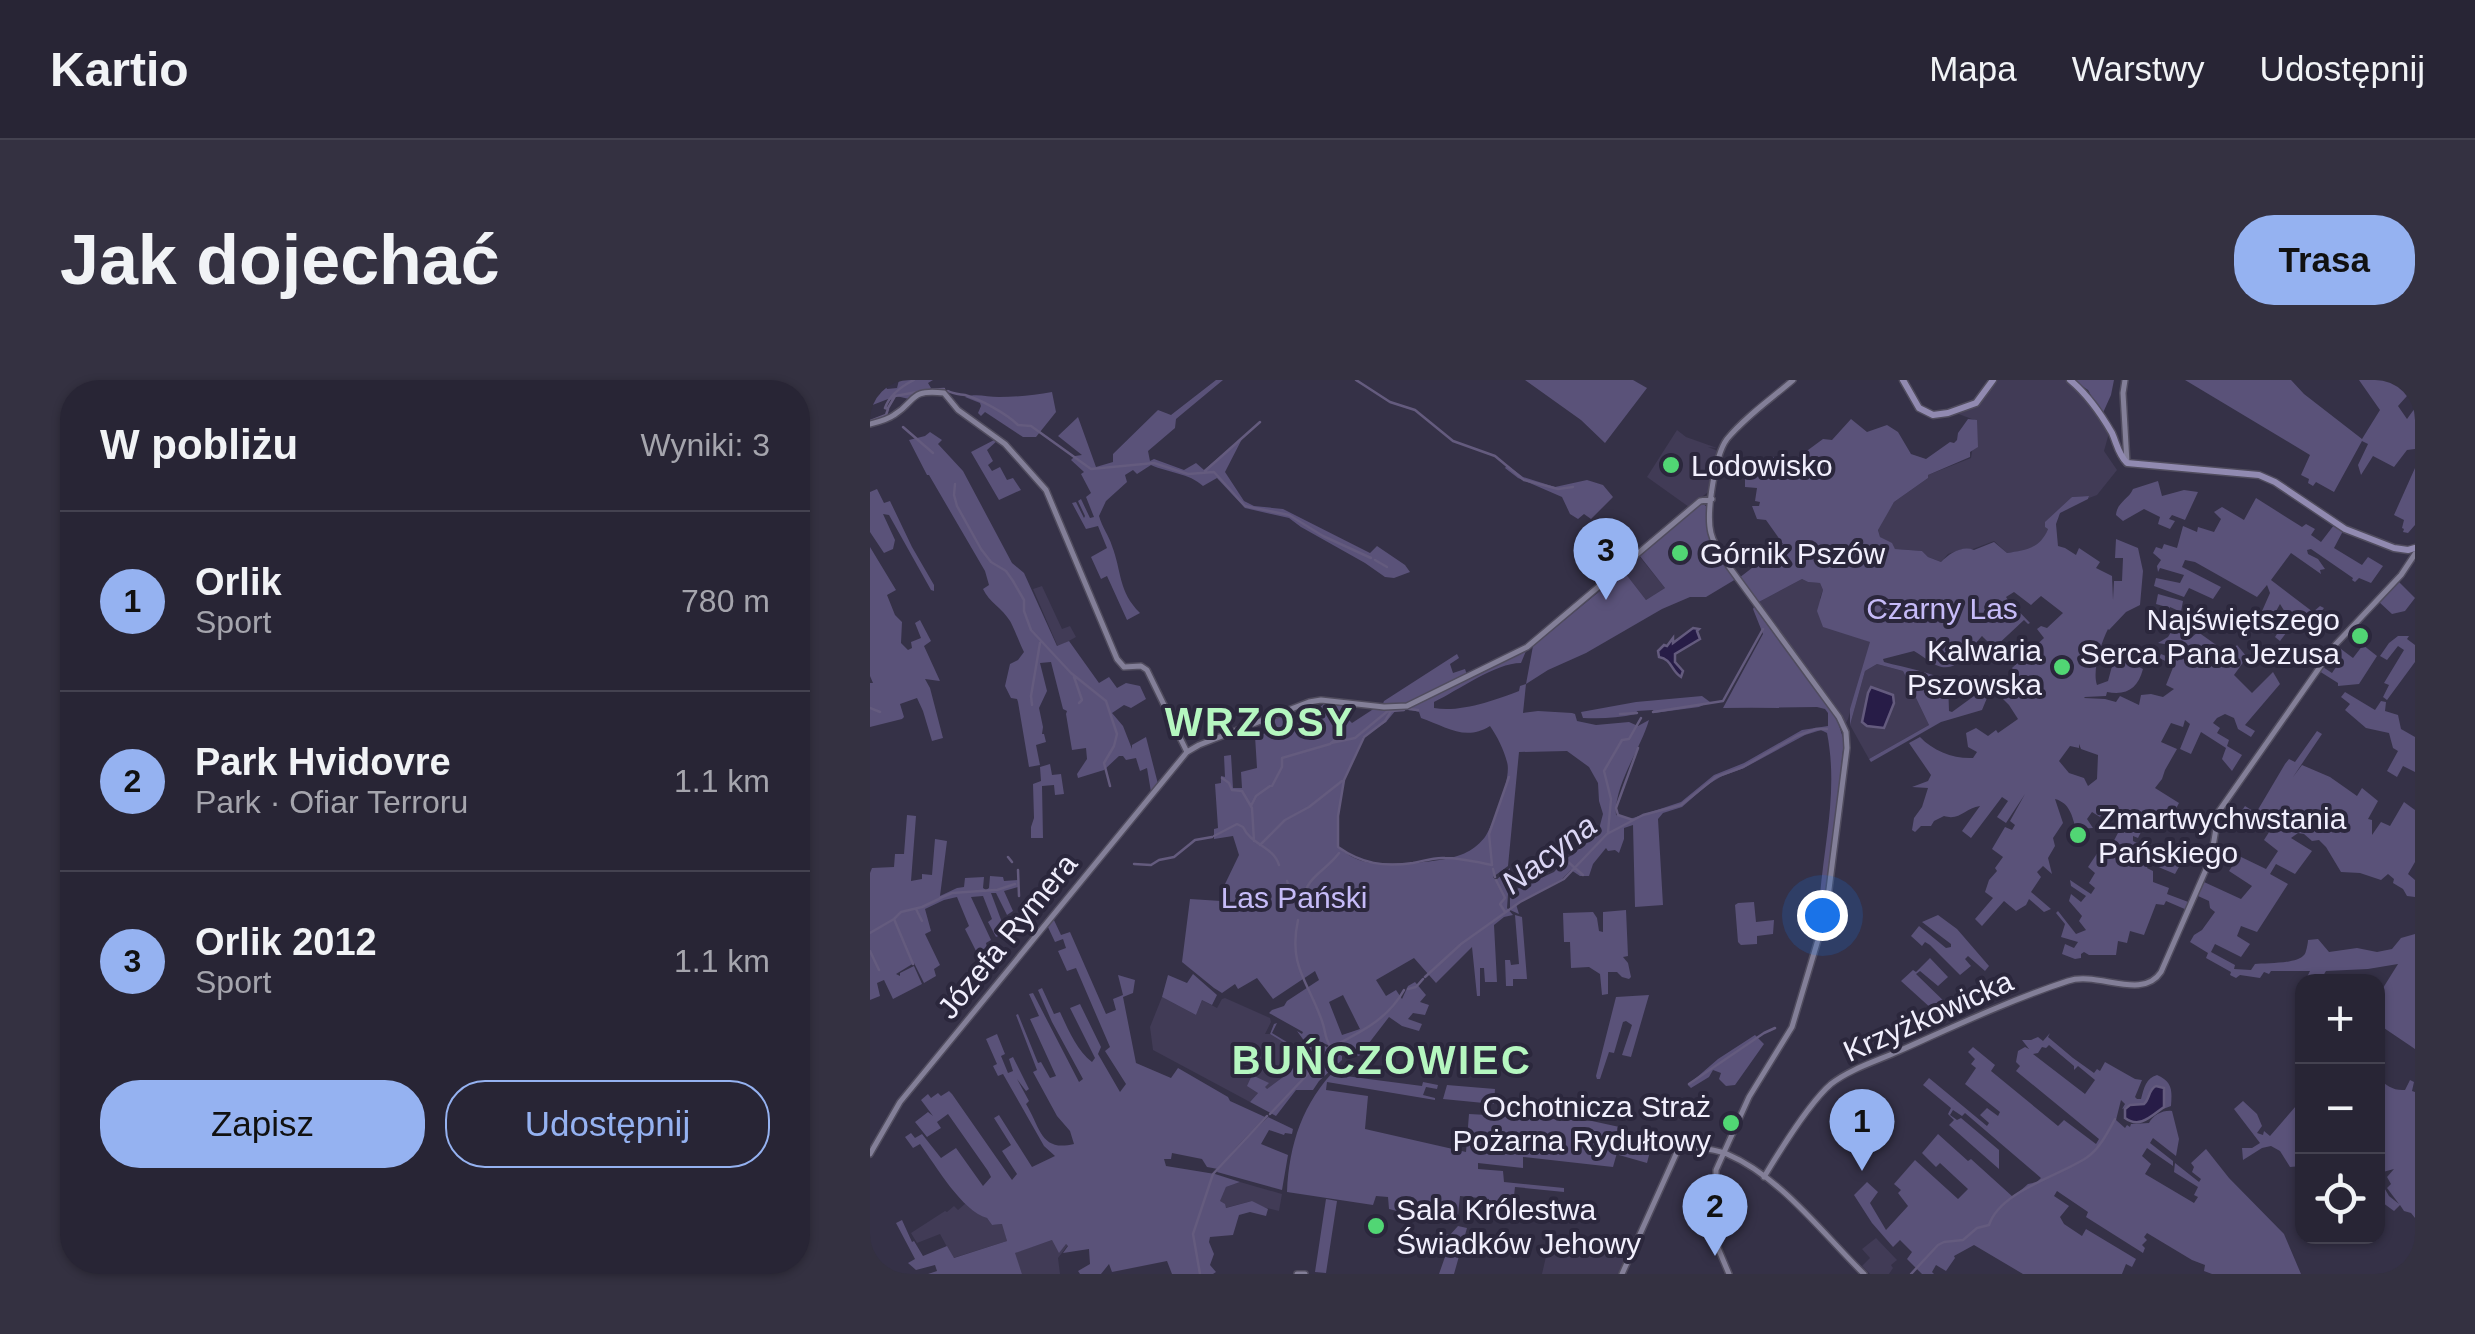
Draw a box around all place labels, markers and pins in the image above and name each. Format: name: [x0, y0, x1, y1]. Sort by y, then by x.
place label: Lodowisko: [1691, 449, 1833, 482]
marker: Lodowisko: [1660, 454, 1682, 476]
pin: 3: [1574, 518, 1638, 600]
place label: Górnik Pszów: [1700, 537, 1885, 570]
marker: Górnik Pszów: [1669, 542, 1691, 564]
place label: Najświętszego Serca Pana Jezusa: [2080, 603, 2340, 670]
marker: Najświętszego Serca Pana Jezusa: [2349, 625, 2371, 647]
place label: Kalwaria Pszowska: [1907, 634, 2042, 701]
marker: Kalwaria Pszowska: [2051, 656, 2073, 678]
place label: Zmartwychwstania Pańskiego: [2098, 802, 2347, 869]
marker: Zmartwychwstania Pańskiego: [2067, 824, 2089, 846]
pin: 1: [1830, 1088, 1894, 1171]
place label: Ochotnicza Straż Pożarna Rydułtowy: [1453, 1090, 1711, 1157]
marker: Ochotnicza Straż Pożarna Rydułtowy: [1720, 1112, 1742, 1134]
pin: 2: [1682, 1174, 1748, 1256]
place label: Sala Królestwa Świadków Jehowy: [1396, 1193, 1641, 1260]
marker: Sala Królestwa Świadków Jehowy: [1365, 1215, 1387, 1237]

